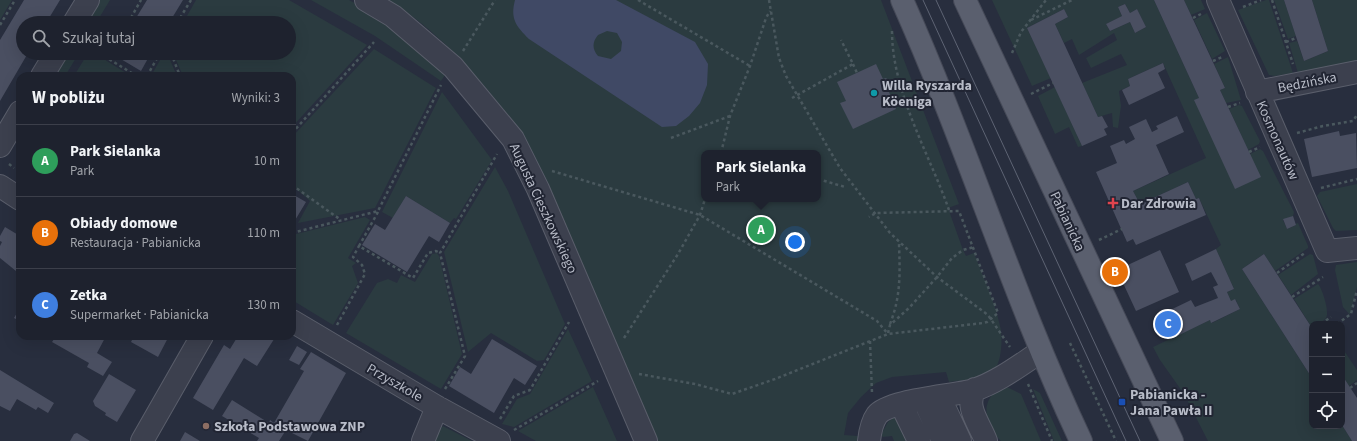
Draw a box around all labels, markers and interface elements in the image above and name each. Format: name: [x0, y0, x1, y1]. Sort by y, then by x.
search box: [16, 16, 296, 60]
icon: search: [30, 27, 52, 49]
text: Szukaj tutaj: [62, 28, 135, 49]
street label: Będzińska: [1276, 67, 1338, 98]
place label: Willa Ryszarda Köeniga: [882, 76, 972, 112]
text: W pobliżu: [32, 86, 105, 110]
marker: Willa Ryszarda Köeniga: [869, 88, 879, 98]
text: Wyniki: 3: [231, 89, 280, 107]
street label: Kosmonautów: [1251, 97, 1304, 183]
street label: Augusta Cieszkowskiego: [504, 140, 582, 277]
text: Park Sielanka: [70, 141, 161, 162]
popup: [701, 150, 821, 202]
text: A: [41, 152, 49, 170]
text: 10 m: [254, 152, 280, 170]
text: Park Sielanka: [716, 157, 806, 178]
text: Park: [70, 162, 94, 180]
text: Park: [716, 178, 740, 196]
street label: Pabianicka: [1045, 188, 1090, 255]
place label: Dar Zdrowia: [1121, 194, 1196, 214]
marker: Dar Zdrowia: [1108, 198, 1118, 208]
text: Obiady domowe: [70, 213, 178, 234]
pin: A: [748, 215, 774, 245]
text: B: [41, 224, 49, 242]
text: 110 m: [247, 224, 280, 242]
your location: [785, 232, 805, 252]
text: Restauracja · Pabianicka: [70, 234, 201, 252]
pin: B: [1102, 257, 1128, 287]
text: Zetka: [70, 285, 107, 306]
text: C: [41, 296, 49, 314]
text: 130 m: [247, 296, 280, 314]
text: Supermarket · Pabianicka: [70, 306, 209, 324]
pin: C: [1155, 309, 1181, 339]
map controls: [1309, 321, 1345, 429]
button: +: [1309, 321, 1345, 357]
button: −: [1309, 357, 1345, 393]
street label: Przyszkole: [363, 359, 426, 407]
place label: Pabianicka - Jana Pawła II: [1130, 385, 1212, 421]
button: locate: [1309, 393, 1345, 429]
marker: Pabianicka - Jana Pawła II: [1117, 397, 1127, 407]
place label: Szkoła Podstawowa ZNP: [214, 417, 365, 437]
marker: Szkoła Podstawowa ZNP: [201, 421, 211, 431]

